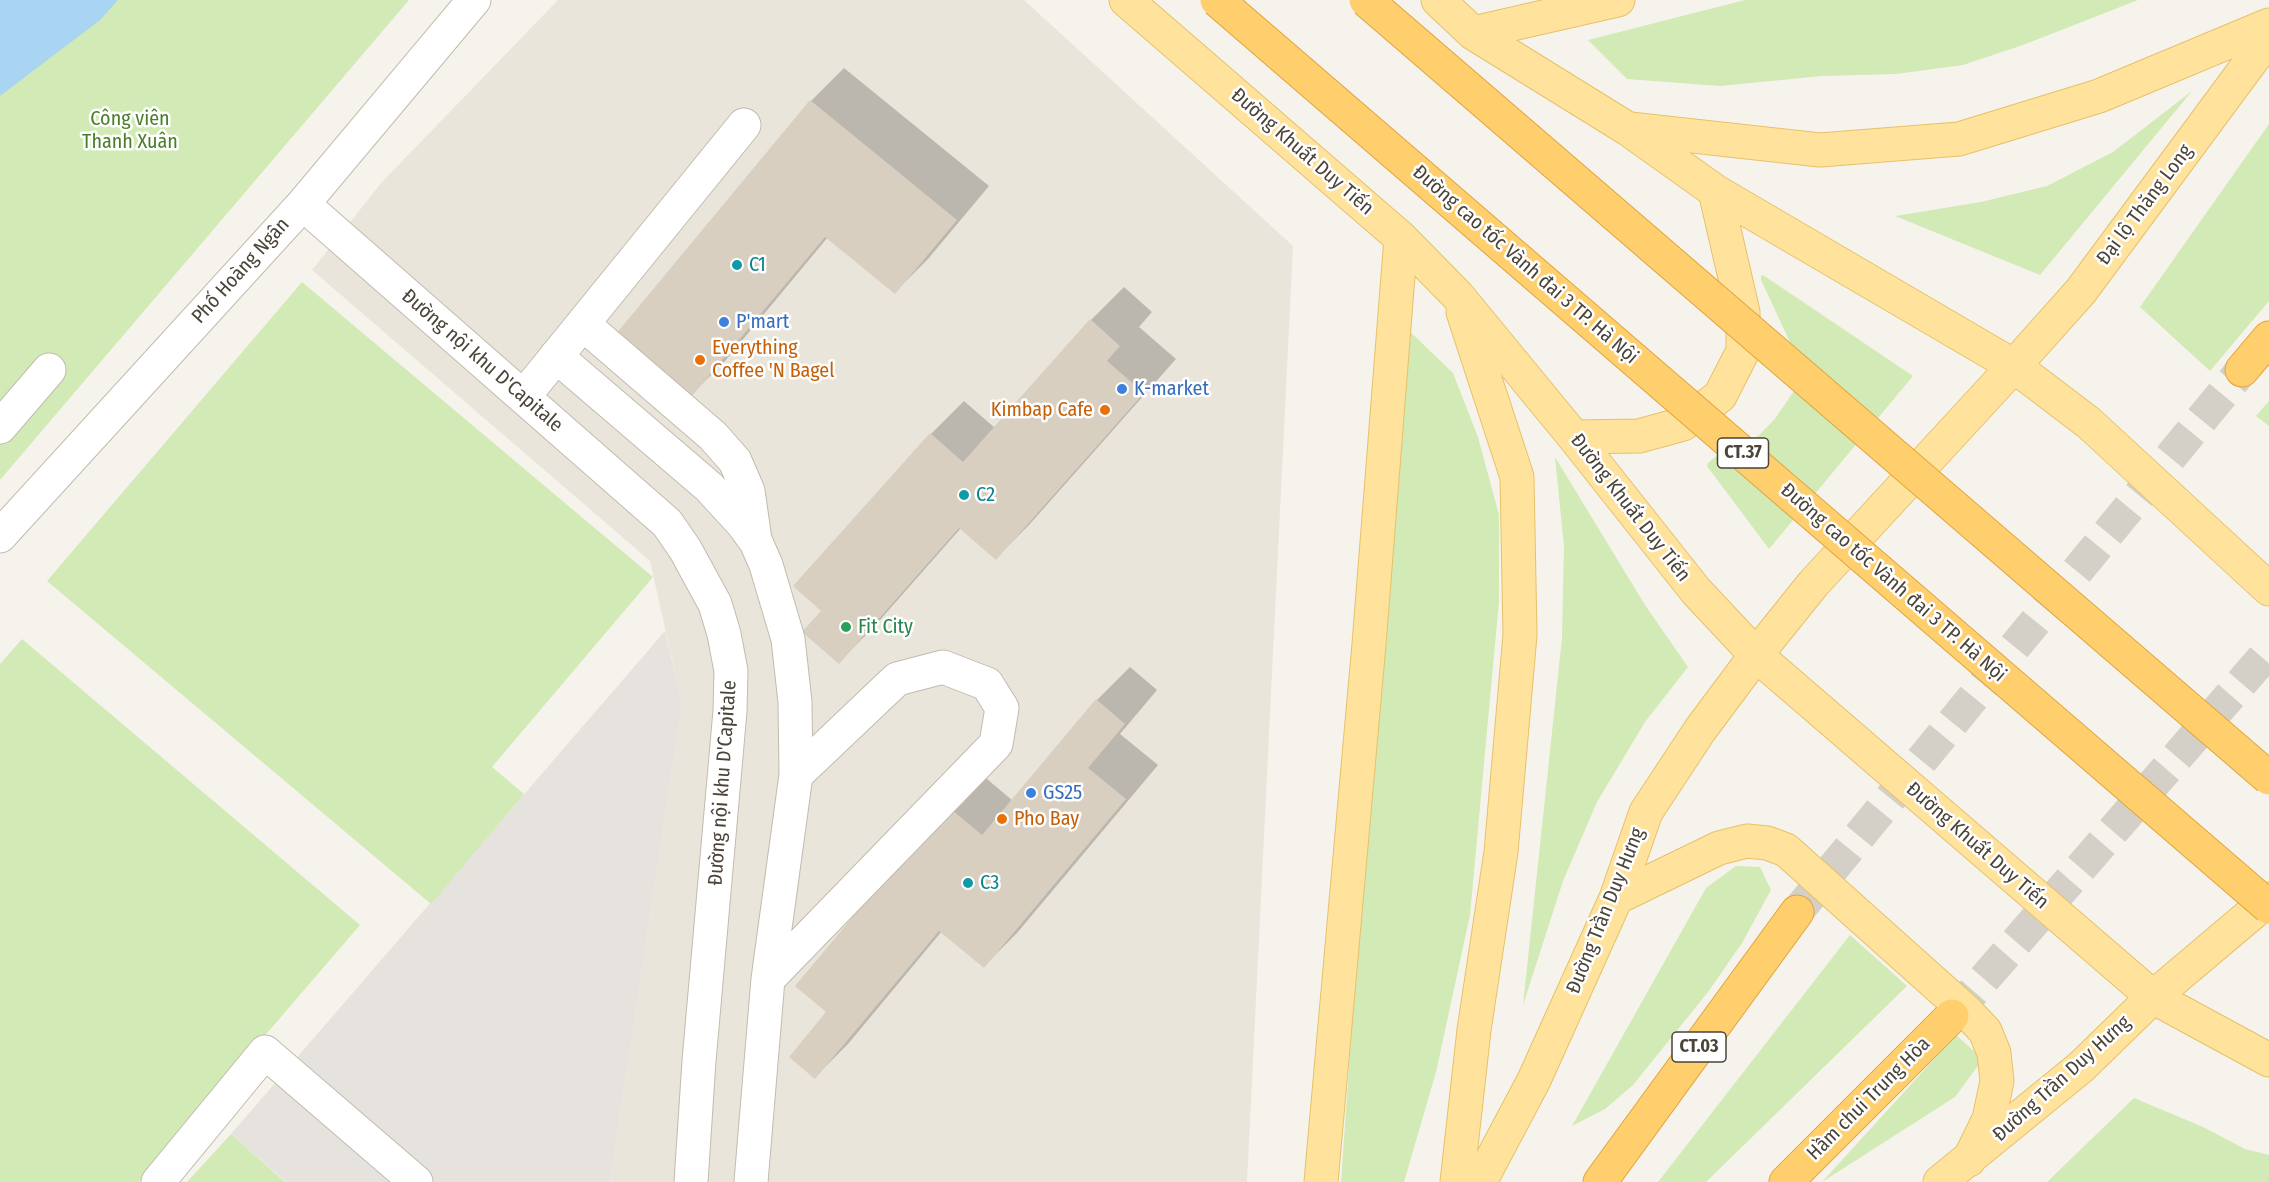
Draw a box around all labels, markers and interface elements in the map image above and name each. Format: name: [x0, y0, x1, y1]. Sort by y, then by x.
street label: Đường Khuất Duy Tiến: [1226, 84, 1378, 220]
park label: Công viên Thanh Xuân: [82, 107, 178, 154]
street label: Đại lộ Thăng Long: [2092, 140, 2198, 270]
street label: Đường cao tốc Vành đai 3 TP. Hà Nội: [1407, 160, 1643, 370]
street label: Phố Hoàng Ngân: [187, 213, 295, 329]
place label: C1: [749, 253, 766, 277]
marker: C1: [730, 258, 744, 272]
street label: Đường nội khu D'Capitale: [396, 284, 568, 438]
place label: P'mart: [736, 310, 789, 334]
marker: P'mart: [717, 315, 731, 329]
place label: Everything Coffee 'N Bagel: [712, 336, 834, 383]
marker: Everything Coffee 'N Bagel: [693, 353, 707, 367]
place label: K-market: [1134, 377, 1209, 401]
marker: K-market: [1115, 382, 1129, 396]
place label: Kimbap Cafe: [991, 398, 1093, 422]
marker: Kimbap Cafe: [1098, 403, 1112, 417]
street label: Đường Khuất Duy Tiến: [1565, 429, 1695, 587]
road number: CT.37: [1718, 438, 1768, 468]
street label: Đường cao tốc Vành đai 3 TP. Hà Nội: [1775, 478, 2011, 688]
place label: C2: [976, 483, 995, 507]
marker: C2: [957, 488, 971, 502]
place label: Fit City: [858, 615, 913, 639]
marker: Fit City: [839, 620, 853, 634]
street label: Đường nội khu D'Capitale: [704, 679, 742, 887]
street label: Đường Khuất Duy Tiến: [1901, 778, 2053, 914]
place label: GS25: [1043, 781, 1082, 805]
marker: GS25: [1024, 786, 1038, 800]
place label: Pho Bay: [1014, 807, 1079, 831]
marker: Pho Bay: [995, 812, 1009, 826]
street label: Đường Trần Duy Hưng: [1562, 825, 1650, 997]
place label: C3: [980, 871, 999, 895]
marker: C3: [961, 876, 975, 890]
street label: Đường Trần Duy Hưng: [1988, 1011, 2136, 1147]
road number: CT.03: [1672, 1032, 1726, 1062]
street label: Hầm chui Trung Hòa: [1802, 1032, 1936, 1166]

